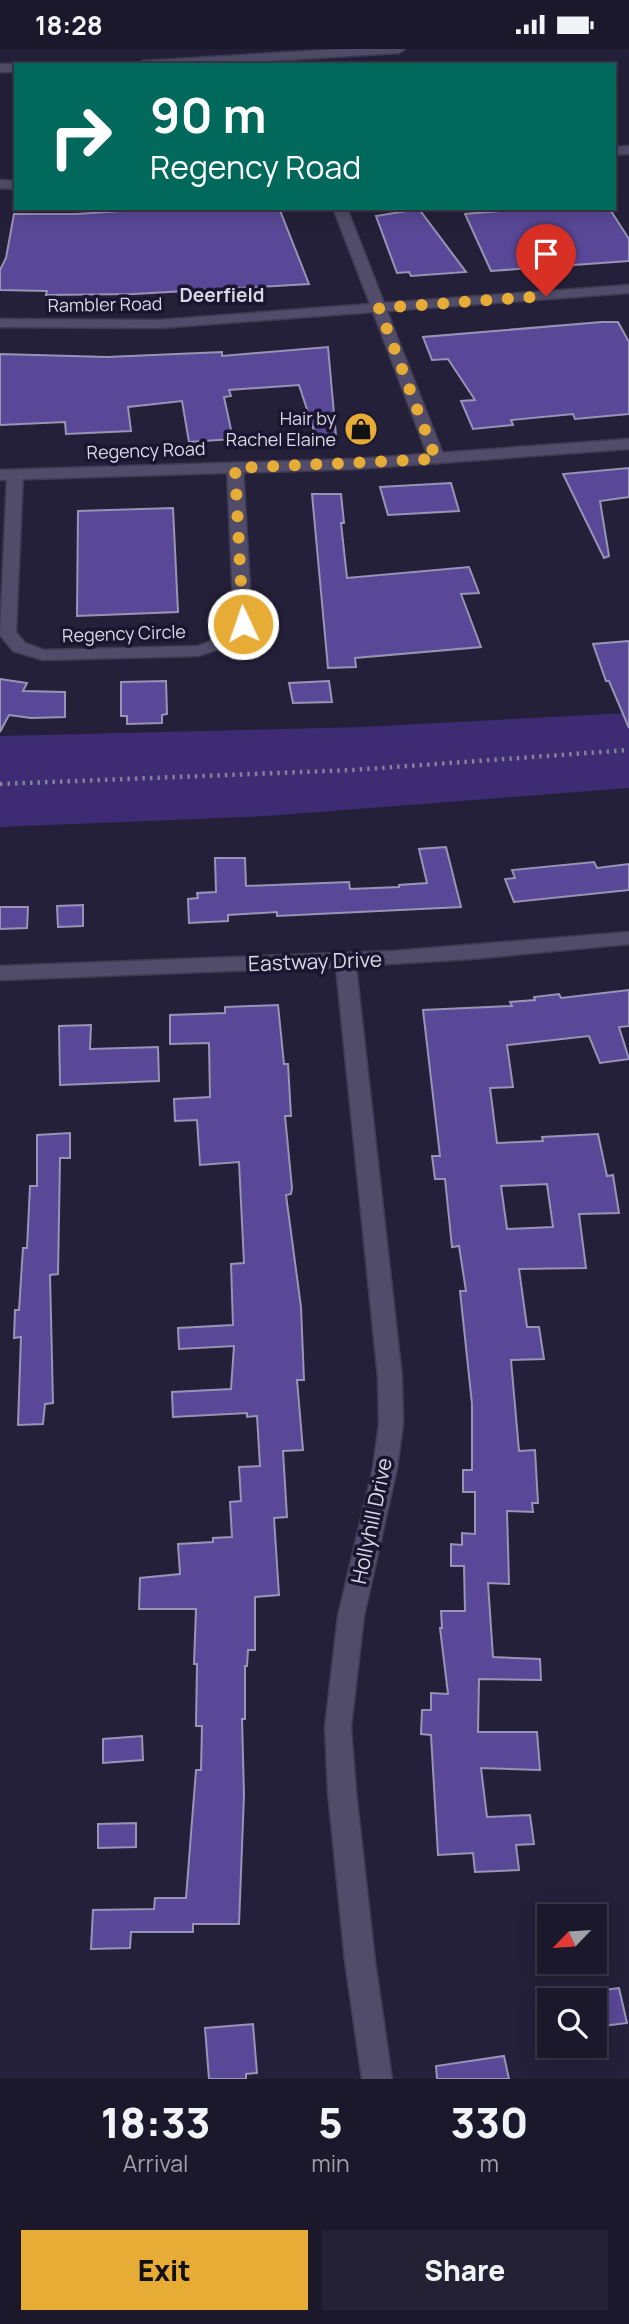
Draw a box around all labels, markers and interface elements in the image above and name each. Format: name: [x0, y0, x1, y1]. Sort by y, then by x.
text: 18:28: [35, 7, 103, 43]
text: 90 m: [150, 81, 267, 148]
icon: right: [35, 91, 126, 182]
text: Regency Road: [150, 145, 361, 189]
pin: [516, 224, 576, 296]
icon: arrive: [527, 235, 565, 273]
district label: Deerfield: [179, 282, 265, 308]
street label: Rambler Road: [47, 291, 163, 317]
place label: Hair by Rachel Elaine: [226, 406, 336, 451]
shop icon: Hair by Rachel Elaine: [342, 410, 380, 448]
street label: Regency Road: [86, 436, 206, 464]
position arrow: [206, 587, 280, 661]
street label: Regency Circle: [62, 619, 186, 647]
street label: Eastway Drive: [248, 945, 382, 977]
street label: Hollyhill Drive: [344, 1455, 398, 1586]
north arrow: [537, 1904, 607, 1974]
map controls: [537, 1904, 607, 2058]
button: search: [537, 1988, 607, 2058]
text: 18:33: [101, 2093, 211, 2151]
text: 5: [318, 2093, 343, 2151]
text: 330: [450, 2093, 528, 2151]
text: Arrival: [123, 2147, 188, 2179]
text: min: [311, 2147, 350, 2179]
text: m: [480, 2147, 499, 2179]
button: Exit: [21, 2230, 308, 2310]
button: Share: [322, 2230, 608, 2310]

